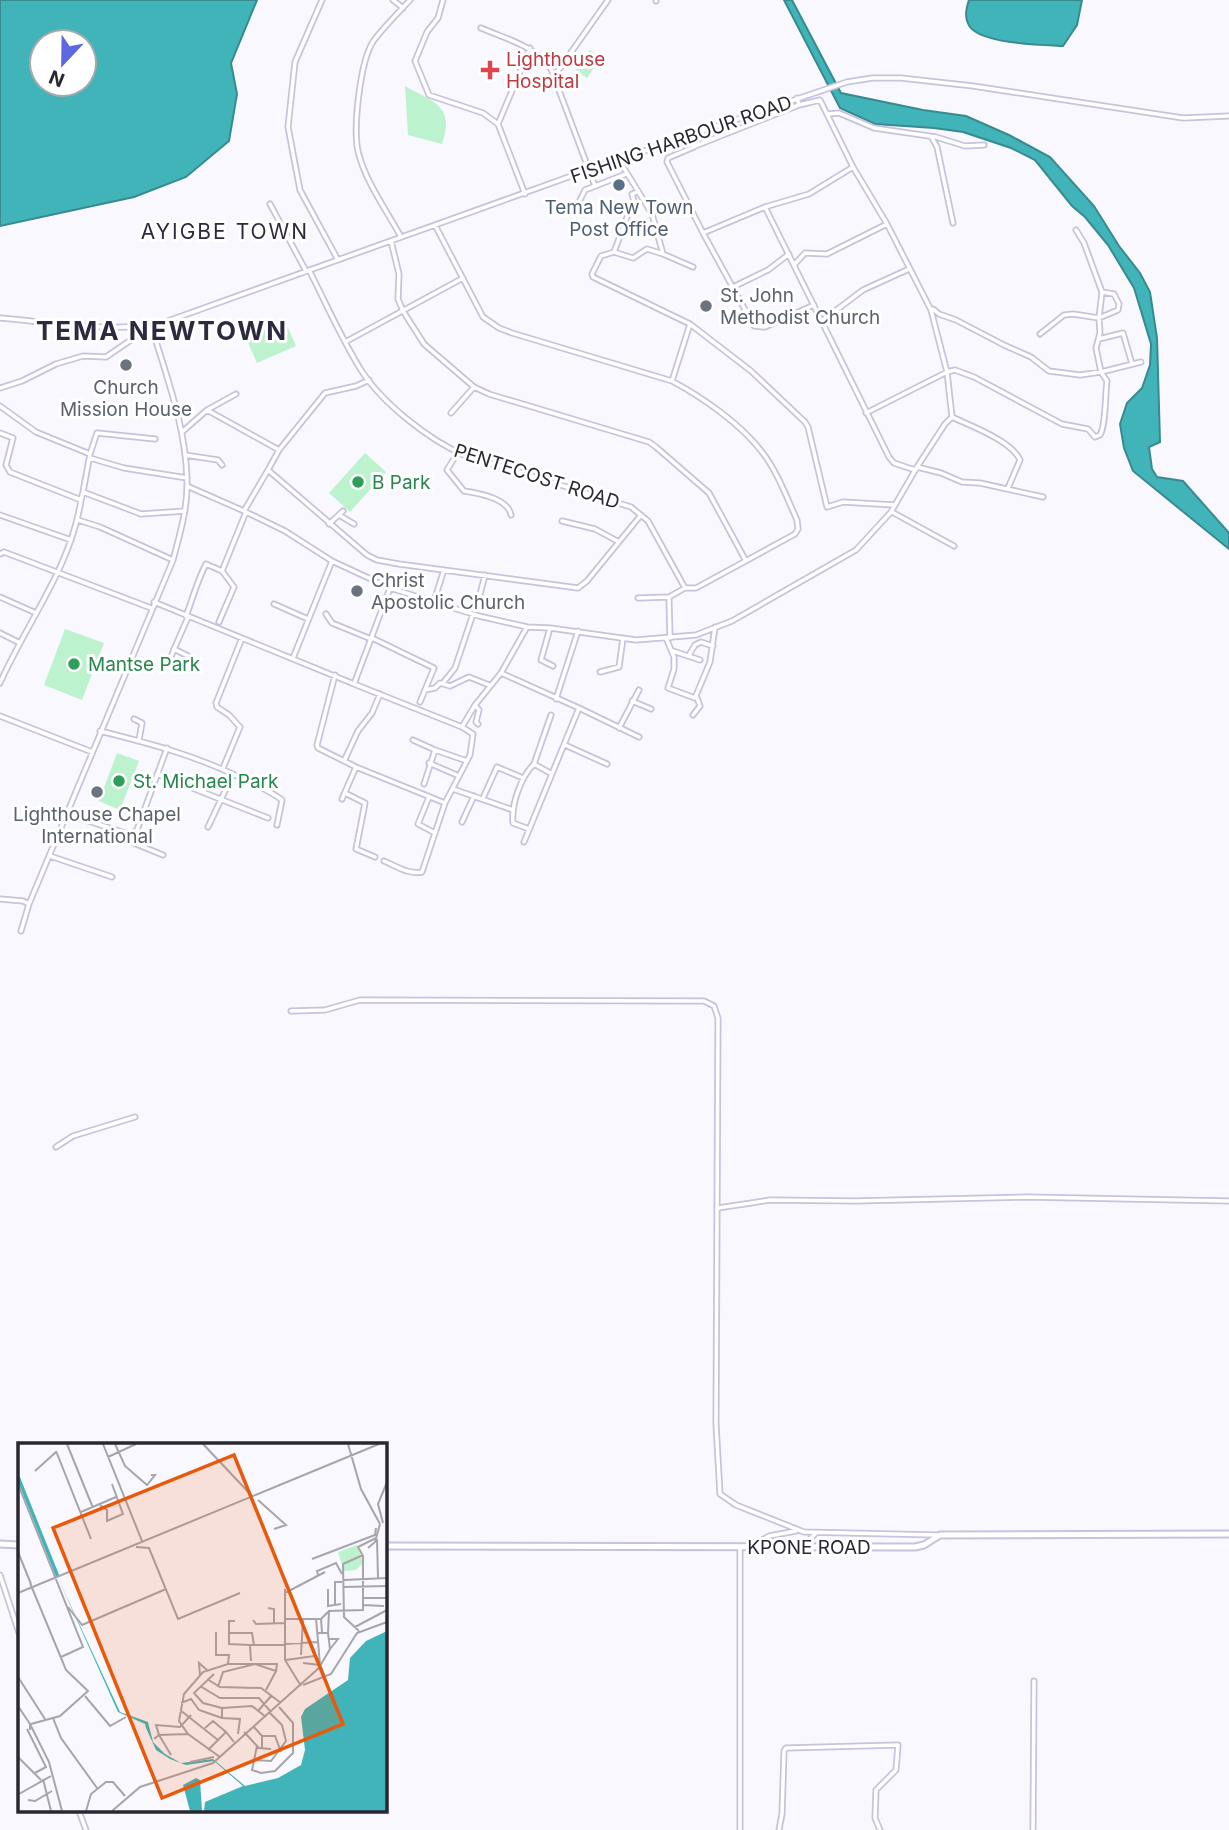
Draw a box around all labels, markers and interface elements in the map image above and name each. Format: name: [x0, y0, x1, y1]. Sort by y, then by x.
north arrow: [28, 28, 98, 98]
place label: Lighthouse Hospital: [506, 48, 605, 93]
marker: Lighthouse Hospital: [480, 60, 500, 80]
text: N: [46, 65, 68, 92]
street label: FISHING HARBOUR ROAD: [567, 91, 795, 188]
marker: Tema New Town Post Office: [611, 177, 627, 193]
place label: Tema New Town Post Office: [544, 196, 694, 241]
district label: AYIGBE TOWN: [141, 219, 309, 244]
place label: St. John Methodist Church: [720, 284, 880, 329]
marker: St. John Methodist Church: [698, 298, 714, 314]
district label: TEMA NEWTOWN: [36, 315, 288, 346]
marker: Church Mission House: [118, 357, 134, 373]
place label: Church Mission House: [60, 376, 192, 421]
street label: PENTECOST ROAD: [451, 439, 623, 514]
place label: B Park: [372, 471, 431, 494]
marker: B Park: [350, 474, 366, 490]
place label: Christ Apostolic Church: [371, 569, 525, 614]
marker: Christ Apostolic Church: [349, 583, 365, 599]
place label: Mantse Park: [88, 653, 201, 676]
marker: Mantse Park: [66, 656, 82, 672]
place label: St. Michael Park: [133, 770, 279, 793]
marker: St. Michael Park: [111, 773, 127, 789]
marker: Lighthouse Chapel International: [89, 784, 105, 800]
place label: Lighthouse Chapel International: [13, 803, 181, 848]
inset map: [18, 1443, 387, 1812]
street label: KPONE ROAD: [747, 1536, 871, 1559]

